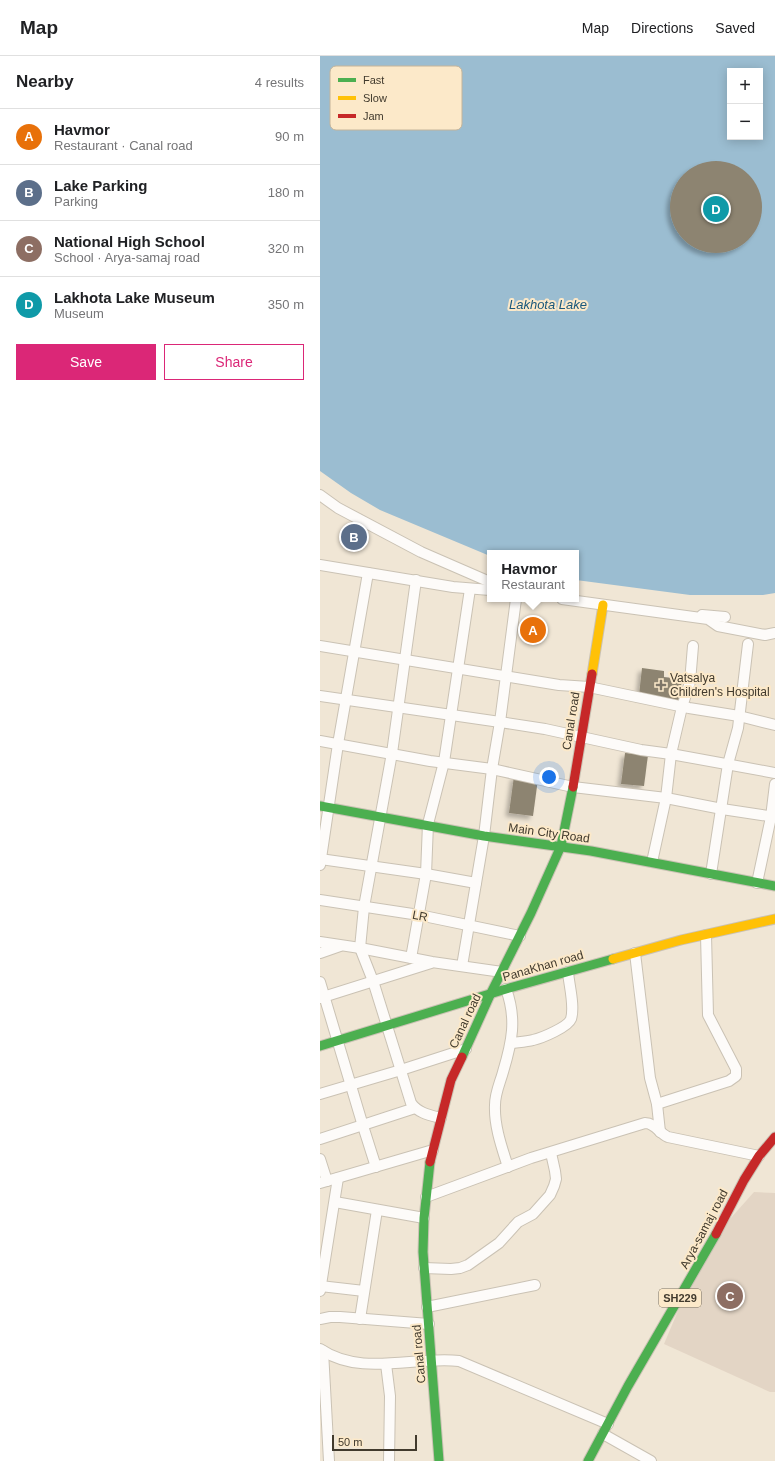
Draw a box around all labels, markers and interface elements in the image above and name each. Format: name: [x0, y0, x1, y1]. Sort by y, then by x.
text: Map: [20, 17, 58, 38]
text: Map: [582, 20, 609, 36]
text: Directions: [631, 20, 693, 36]
text: Saved: [715, 20, 755, 36]
legend: [330, 66, 462, 130]
map controls: [727, 68, 763, 140]
button: +: [727, 68, 763, 104]
text: Nearby: [16, 72, 74, 91]
text: Fast: [363, 74, 384, 86]
text: 4 results: [255, 75, 304, 90]
text: Slow: [363, 92, 387, 104]
button: −: [727, 104, 763, 140]
text: Jam: [363, 110, 384, 122]
text: Havmor: [54, 121, 110, 138]
text: A: [24, 129, 34, 144]
text: 90 m: [275, 129, 304, 144]
text: Restaurant · Canal road: [54, 138, 193, 153]
text: Lake Parking: [54, 177, 147, 194]
text: B: [24, 185, 34, 200]
text: 180 m: [268, 185, 304, 200]
text: Parking: [54, 194, 98, 209]
pin: D: [703, 194, 729, 224]
text: National High School: [54, 233, 205, 250]
text: C: [24, 241, 34, 256]
text: 320 m: [268, 241, 304, 256]
text: School · Arya-samaj road: [54, 250, 200, 265]
text: Lakhota Lake Museum: [54, 289, 215, 306]
text: D: [24, 297, 34, 312]
text: 350 m: [268, 297, 304, 312]
water label: Lakhota Lake: [509, 297, 587, 312]
text: Museum: [54, 306, 104, 321]
button: Save: [16, 344, 156, 380]
button: Share: [164, 344, 304, 380]
pin: B: [341, 522, 367, 552]
popup: [487, 550, 579, 602]
text: Havmor: [501, 560, 557, 577]
text: Restaurant: [501, 577, 565, 592]
pin: A: [520, 615, 546, 645]
place label: Vatsalya Children's Hospital: [670, 671, 770, 699]
marker: Vatsalya Children's Hospital: [655, 679, 667, 691]
street label: Canal road: [559, 691, 583, 751]
your location: [539, 767, 559, 787]
street label: Main City Road: [507, 820, 591, 846]
street label: LR: [411, 908, 429, 924]
street label: PanaKhan road: [501, 948, 585, 984]
street label: Canal road: [446, 991, 484, 1051]
street label: Arya-samaj road: [677, 1187, 731, 1271]
pin: C: [717, 1281, 743, 1311]
road number: SH229: [659, 1289, 701, 1307]
street label: Canal road: [409, 1324, 429, 1384]
scale bar: [332, 1433, 417, 1452]
text: 50 m: [338, 1436, 362, 1448]

